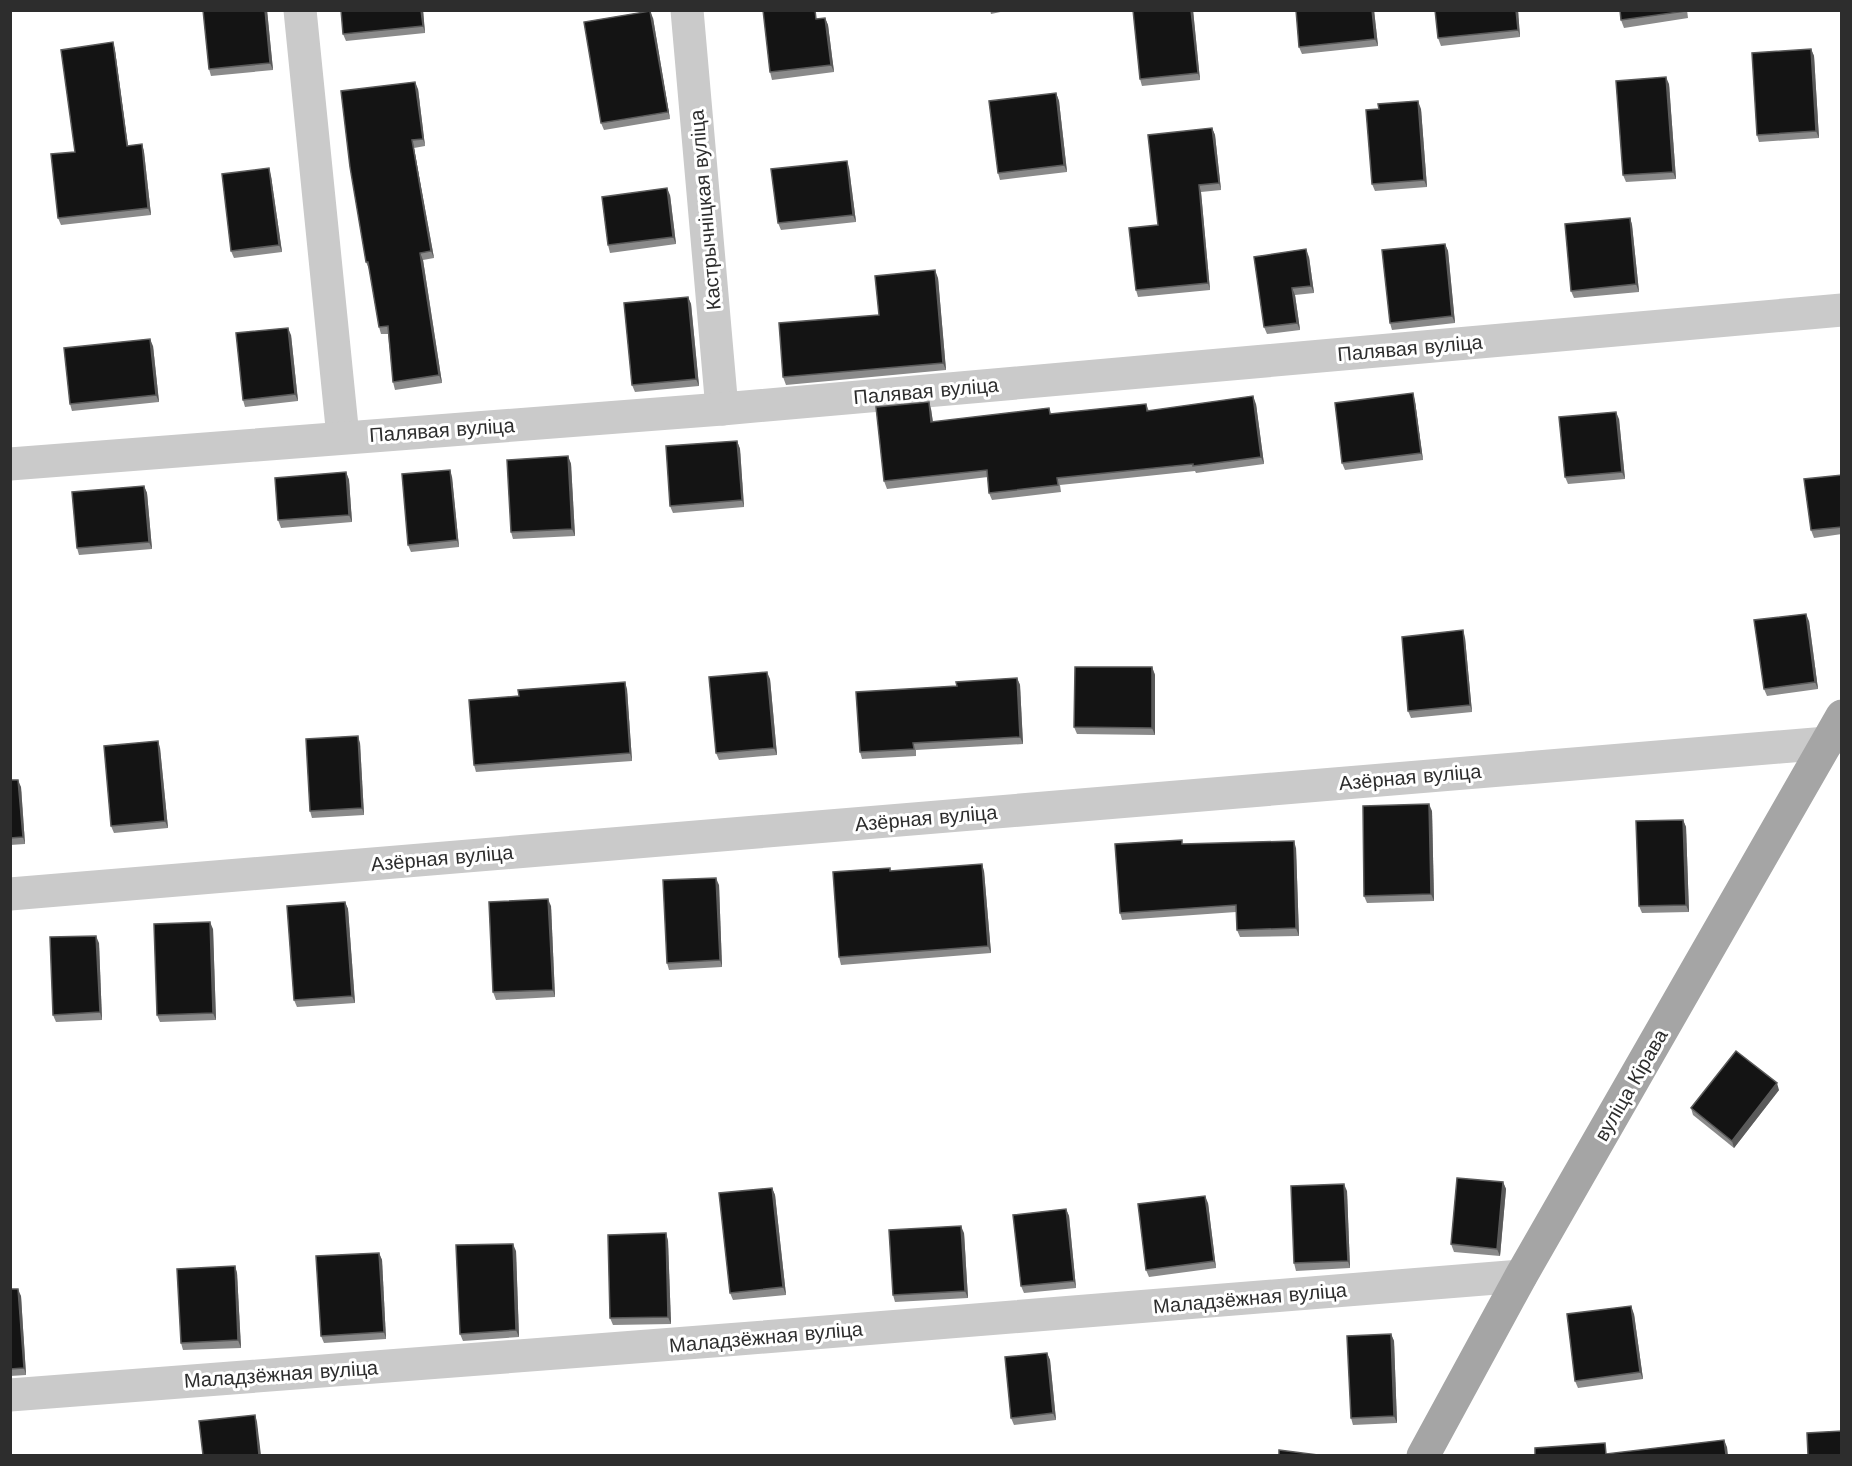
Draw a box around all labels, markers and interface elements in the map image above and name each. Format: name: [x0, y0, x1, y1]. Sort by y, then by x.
street label: Кастрычніцкая вуліца: [684, 108, 726, 311]
street label: Палявая вуліца: [1336, 330, 1484, 366]
street label: Палявая вуліца: [852, 373, 1000, 409]
street label: Палявая вуліца: [369, 413, 516, 447]
street label: Азёрная вуліца: [1338, 759, 1483, 795]
street label: Азёрная вуліца: [854, 800, 999, 836]
street label: Азёрная вуліца: [370, 840, 515, 876]
street label: вуліца Кірава: [1589, 1024, 1673, 1145]
street label: Маладзёжная вуліца: [1152, 1277, 1349, 1318]
street label: Маладзёжная вуліца: [668, 1316, 865, 1357]
street label: Маладзёжная вуліца: [183, 1355, 380, 1393]

